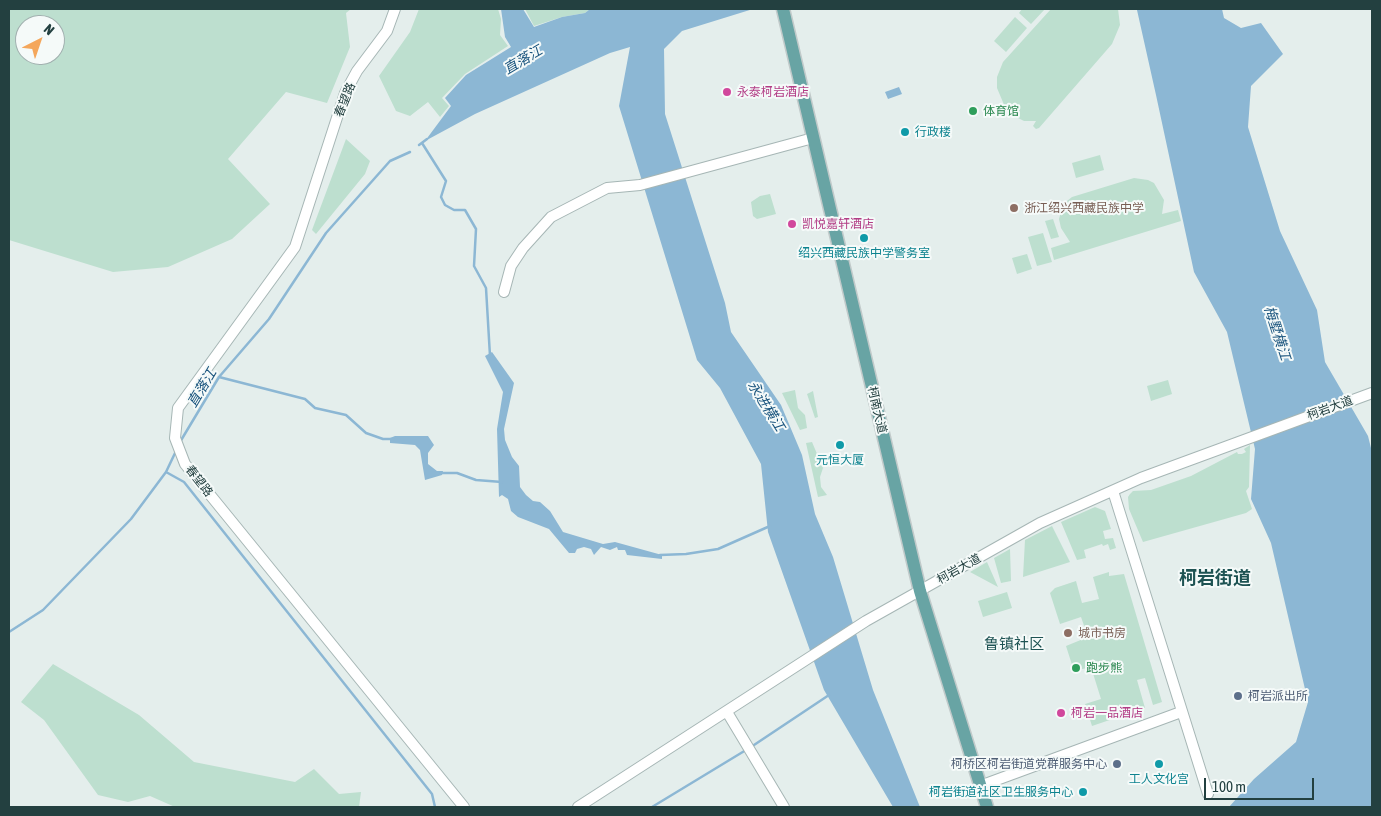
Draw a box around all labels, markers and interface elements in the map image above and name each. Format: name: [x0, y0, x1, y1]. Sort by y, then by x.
north arrow: [15, 15, 65, 65]
text: N: [41, 21, 58, 38]
water label: 直落江: [501, 42, 545, 78]
street label: 春望路: [332, 81, 358, 119]
place label: 永泰柯岩酒店: [737, 85, 809, 99]
marker: 永泰柯岩酒店: [721, 86, 733, 98]
place label: 体育馆: [983, 104, 1019, 118]
marker: 体育馆: [967, 105, 979, 117]
place label: 行政楼: [915, 125, 951, 139]
marker: 行政楼: [899, 126, 911, 138]
place label: 浙江绍兴西藏民族中学: [1024, 201, 1144, 215]
marker: 浙江绍兴西藏民族中学: [1008, 202, 1020, 214]
place label: 凯悦嘉轩酒店: [802, 217, 874, 231]
marker: 凯悦嘉轩酒店: [786, 218, 798, 230]
marker: 绍兴西藏民族中学警务室: [858, 232, 870, 244]
place label: 绍兴西藏民族中学警务室: [798, 246, 930, 260]
water label: 梅墅横江: [1260, 304, 1294, 362]
water label: 直落江: [184, 366, 220, 410]
water label: 永进横江: [744, 378, 788, 434]
street label: 柯南大道: [865, 385, 889, 435]
street label: 柯岩大道: [1305, 393, 1355, 423]
marker: 元恒大厦: [834, 439, 846, 451]
place label: 元恒大厦: [816, 453, 864, 467]
street label: 春望路: [182, 462, 216, 500]
street label: 柯岩大道: [935, 551, 983, 587]
district label: 柯岩街道: [1179, 567, 1251, 589]
place label: 城市书房: [1078, 626, 1126, 640]
marker: 城市书房: [1062, 627, 1074, 639]
district label: 鲁镇社区: [984, 635, 1044, 653]
place label: 跑步熊: [1086, 661, 1122, 675]
marker: 跑步熊: [1070, 662, 1082, 674]
place label: 柯岩派出所: [1248, 689, 1308, 703]
marker: 柯岩派出所: [1232, 690, 1244, 702]
place label: 柯岩一品酒店: [1071, 706, 1143, 720]
marker: 柯岩一品酒店: [1055, 707, 1067, 719]
place label: 柯桥区柯岩街道党群服务中心: [951, 757, 1107, 771]
marker: 柯桥区柯岩街道党群服务中心: [1111, 758, 1123, 770]
marker: 工人文化宫: [1153, 758, 1165, 770]
scale bar: [1206, 768, 1316, 800]
place label: 工人文化宫: [1129, 772, 1189, 786]
text: 100 m: [1212, 778, 1246, 795]
place label: 柯岩街道社区卫生服务中心: [929, 785, 1073, 799]
marker: 柯岩街道社区卫生服务中心: [1077, 786, 1089, 798]

